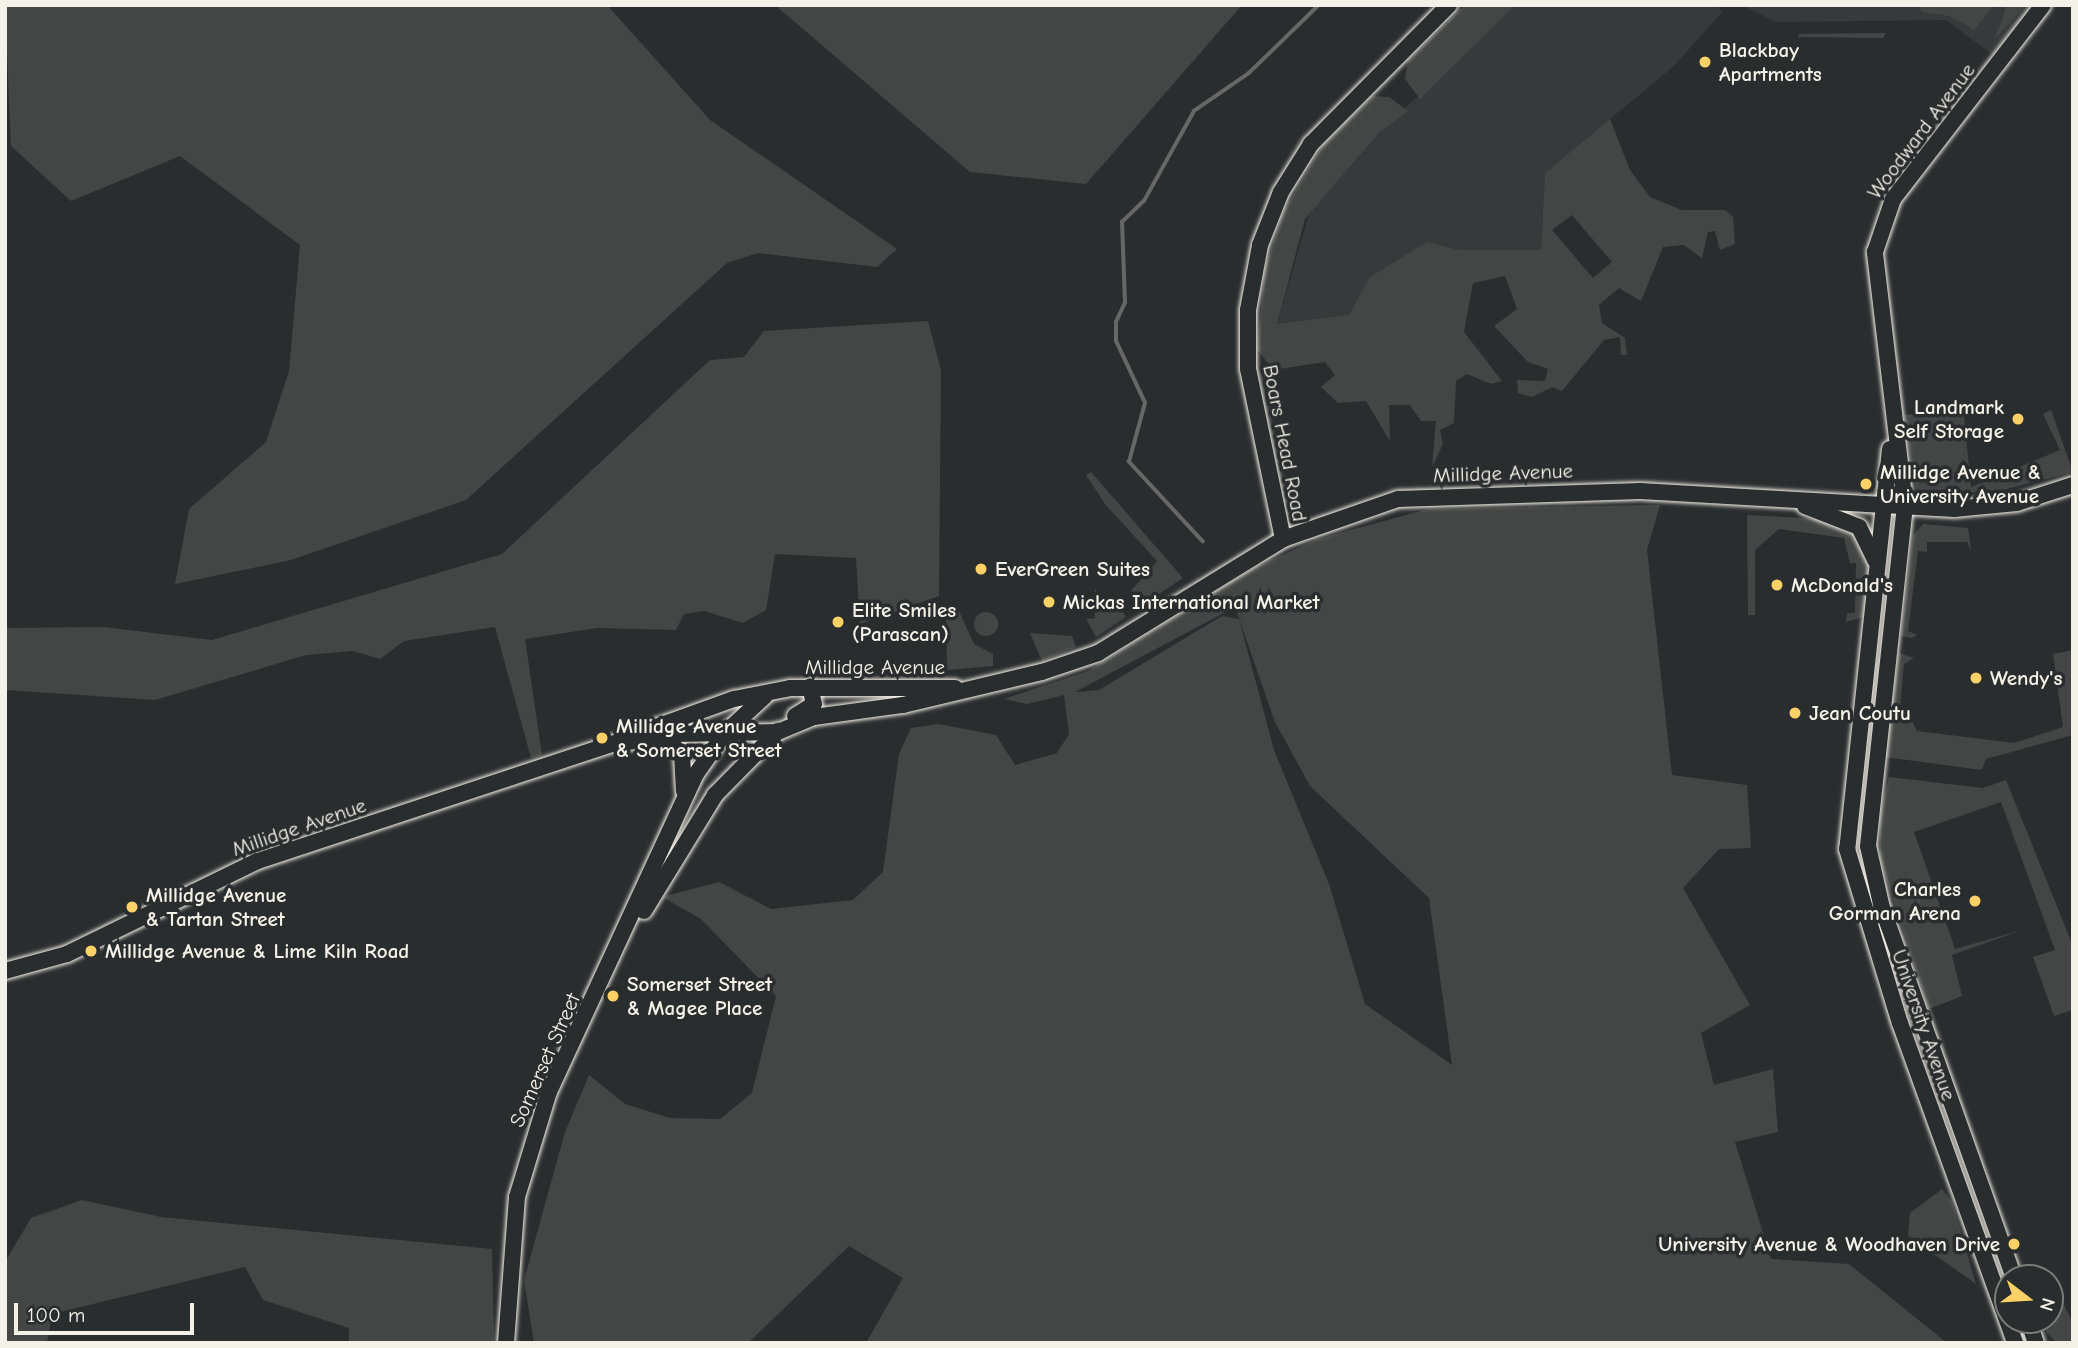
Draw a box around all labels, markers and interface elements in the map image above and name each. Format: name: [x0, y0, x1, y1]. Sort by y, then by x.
place label: Blackbay Apartments: [1719, 37, 1822, 87]
marker: Blackbay Apartments: [1697, 54, 1713, 70]
street label: Woodward Avenue: [1862, 58, 1980, 204]
street label: Boars Head Road: [1257, 363, 1313, 523]
place label: Landmark Self Storage: [1894, 394, 2004, 444]
marker: Landmark Self Storage: [2010, 411, 2026, 427]
street label: Millidge Avenue: [1433, 458, 1573, 488]
place label: Millidge Avenue & University Avenue: [1880, 459, 2041, 509]
marker: Millidge Avenue & University Avenue: [1858, 476, 1874, 492]
place label: EverGreen Suites: [995, 556, 1150, 582]
marker: EverGreen Suites: [973, 561, 989, 577]
place label: McDonald's: [1791, 572, 1893, 598]
marker: McDonald's: [1769, 577, 1785, 593]
place label: Mickas International Market: [1063, 589, 1320, 615]
marker: Mickas International Market: [1041, 594, 1057, 610]
place label: Elite Smiles (Parascan): [852, 597, 956, 647]
marker: Elite Smiles (Parascan): [830, 614, 846, 630]
street label: Millidge Avenue: [805, 654, 945, 680]
place label: Wendy's: [1990, 665, 2062, 691]
marker: Wendy's: [1968, 670, 1984, 686]
place label: Jean Coutu: [1809, 700, 1911, 726]
marker: Jean Coutu: [1787, 705, 1803, 721]
place label: Millidge Avenue & Somerset Street: [616, 713, 782, 763]
marker: Millidge Avenue & Somerset Street: [594, 730, 610, 746]
street label: Millidge Avenue: [229, 792, 369, 862]
place label: Charles Gorman Arena: [1829, 876, 1961, 926]
place label: Millidge Avenue & Tartan Street: [146, 882, 286, 932]
marker: Charles Gorman Arena: [1967, 893, 1983, 909]
marker: Millidge Avenue & Tartan Street: [124, 899, 140, 915]
place label: Millidge Avenue & Lime Kiln Road: [105, 938, 409, 964]
marker: Millidge Avenue & Lime Kiln Road: [83, 943, 99, 959]
street label: University Avenue: [1886, 946, 1962, 1104]
place label: Somerset Street & Magee Place: [627, 971, 772, 1021]
marker: Somerset Street & Magee Place: [605, 988, 621, 1004]
street label: Somerset Street: [504, 989, 586, 1131]
place label: University Avenue & Woodhaven Drive: [1658, 1231, 2000, 1257]
marker: University Avenue & Woodhaven Drive: [2006, 1236, 2022, 1252]
north arrow: [1994, 1264, 2064, 1334]
scale bar: [18, 1288, 198, 1332]
text: N: [2035, 1295, 2060, 1314]
text: 100 m: [27, 1303, 85, 1327]

